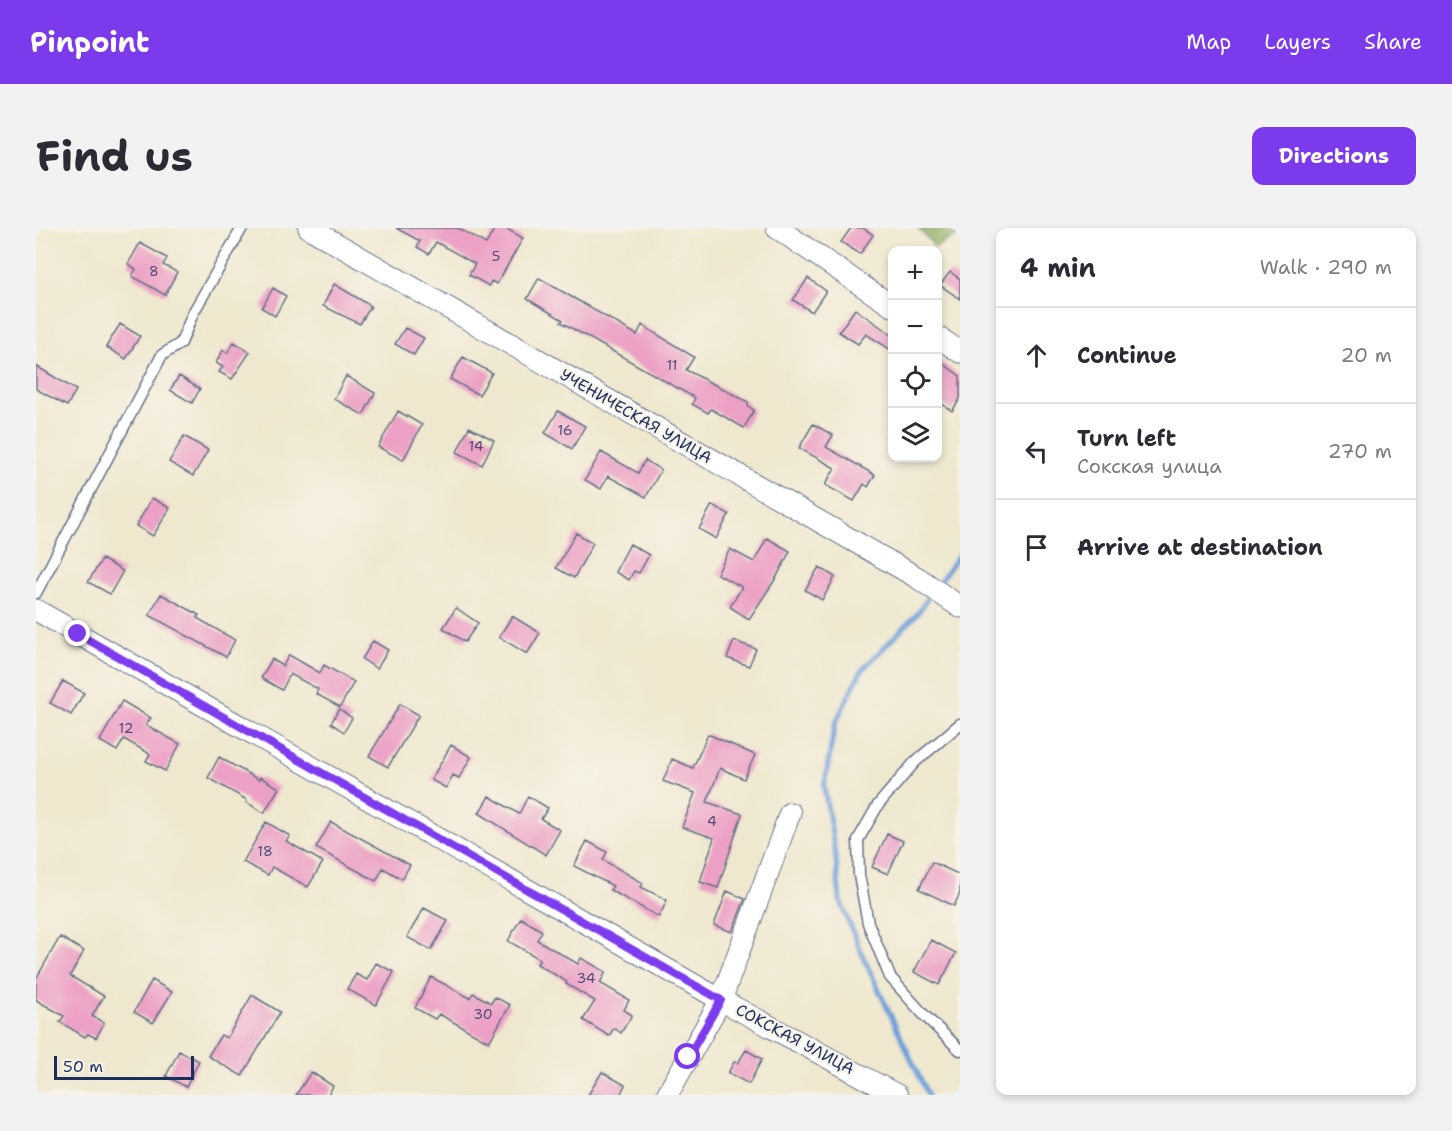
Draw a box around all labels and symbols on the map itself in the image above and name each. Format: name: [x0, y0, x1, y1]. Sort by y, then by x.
house number: 5: [492, 247, 500, 265]
house number: 8: [149, 262, 159, 280]
house number: 11: [666, 356, 678, 374]
street label: УЧЕНИЧЕСКАЯ УЛИЦА: [556, 364, 716, 468]
house number: 16: [557, 421, 573, 439]
house number: 14: [468, 437, 484, 455]
route end: [64, 620, 90, 646]
house number: 12: [119, 719, 133, 737]
house number: 4: [707, 812, 717, 830]
house number: 18: [257, 842, 273, 860]
house number: 34: [576, 969, 596, 987]
street label: СОКСКАЯ УЛИЦА: [732, 999, 858, 1079]
house number: 30: [473, 1005, 493, 1023]
route start: [674, 1043, 700, 1069]
scale bar: [54, 1053, 194, 1080]

